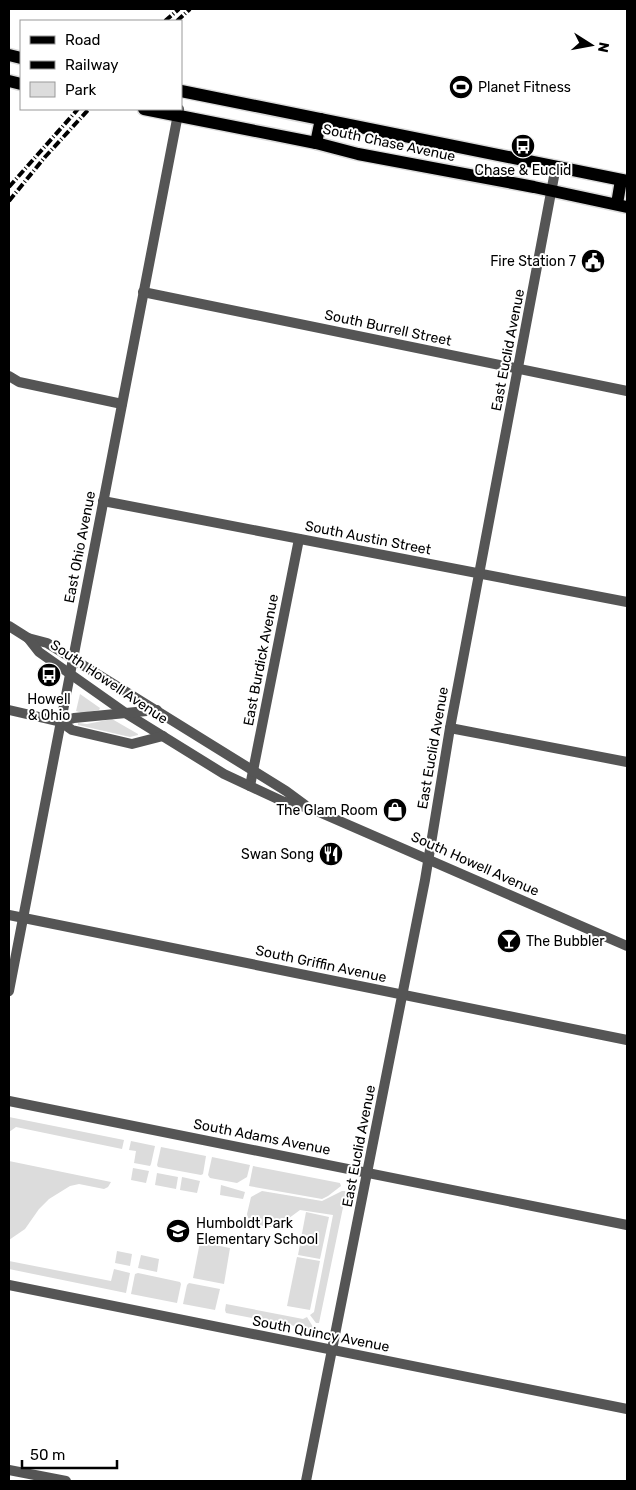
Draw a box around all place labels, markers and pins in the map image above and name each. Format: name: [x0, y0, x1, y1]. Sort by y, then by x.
sports icon: Planet Fitness: [448, 74, 474, 100]
place label: Planet Fitness: [478, 79, 571, 96]
bus stop icon: Chase & Euclid: [510, 133, 536, 159]
place label: Chase & Euclid: [475, 162, 571, 179]
public building icon: Fire Station 7: [580, 248, 606, 274]
place label: Fire Station 7: [490, 253, 576, 270]
bus stop icon: Howell & Ohio: [36, 662, 62, 688]
place label: Howell & Ohio: [27, 691, 71, 724]
shop icon: The Glam Room: [382, 797, 408, 823]
place label: The Glam Room: [276, 802, 378, 819]
restaurant icon: Swan Song: [318, 841, 344, 867]
place label: Swan Song: [241, 846, 314, 863]
bar icon: The Bubbler: [496, 928, 522, 954]
place label: The Bubbler: [526, 933, 605, 950]
place label: Humboldt Park Elementary School: [196, 1215, 318, 1248]
school or university icon: Humboldt Park Elementary School: [165, 1218, 191, 1244]

